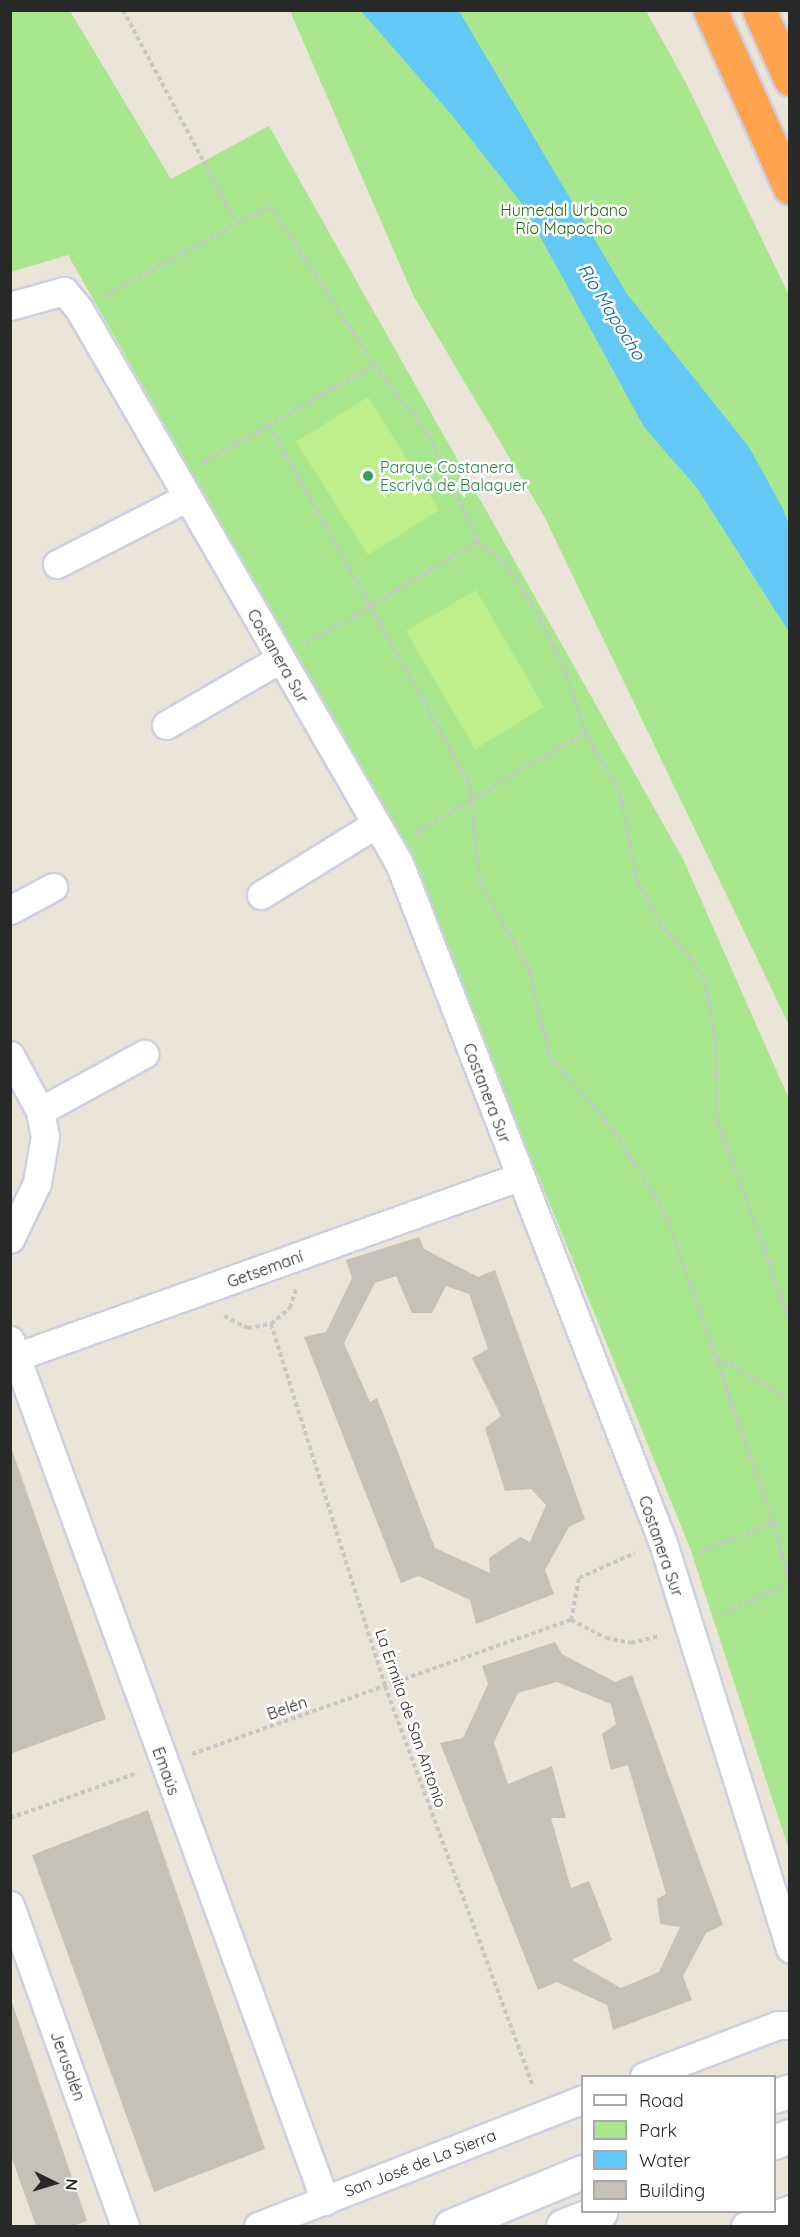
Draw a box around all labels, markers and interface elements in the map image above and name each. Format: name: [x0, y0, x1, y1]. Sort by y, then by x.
park label: Humedal Urbano Río Mapocho: [500, 200, 628, 238]
water label: Río Mapocho: [573, 260, 649, 364]
place label: Parque Costanera Escrivá de Balaguer: [380, 457, 528, 495]
marker: Parque Costanera Escrivá de Balaguer: [361, 469, 375, 483]
street label: Costanera Sur: [243, 606, 313, 706]
street label: Costanera Sur: [459, 1040, 515, 1146]
street label: Getsemaní: [224, 1246, 306, 1292]
street label: Costanera Sur: [635, 1493, 687, 1599]
street label: La Ermita de San Antonio: [371, 1626, 451, 1810]
street label: Belén: [264, 1692, 310, 1724]
street label: Emaús: [148, 1744, 184, 1798]
street label: Jerusalén: [47, 2029, 89, 2103]
legend: [581, 2075, 776, 2213]
text: Road: [639, 2089, 684, 2112]
text: Park: [639, 2119, 677, 2142]
street label: San José de La Sierra: [341, 2125, 499, 2201]
text: Water: [639, 2149, 690, 2172]
north arrow: [24, 2153, 84, 2213]
text: N: [61, 2178, 82, 2191]
text: Building: [639, 2179, 705, 2202]

